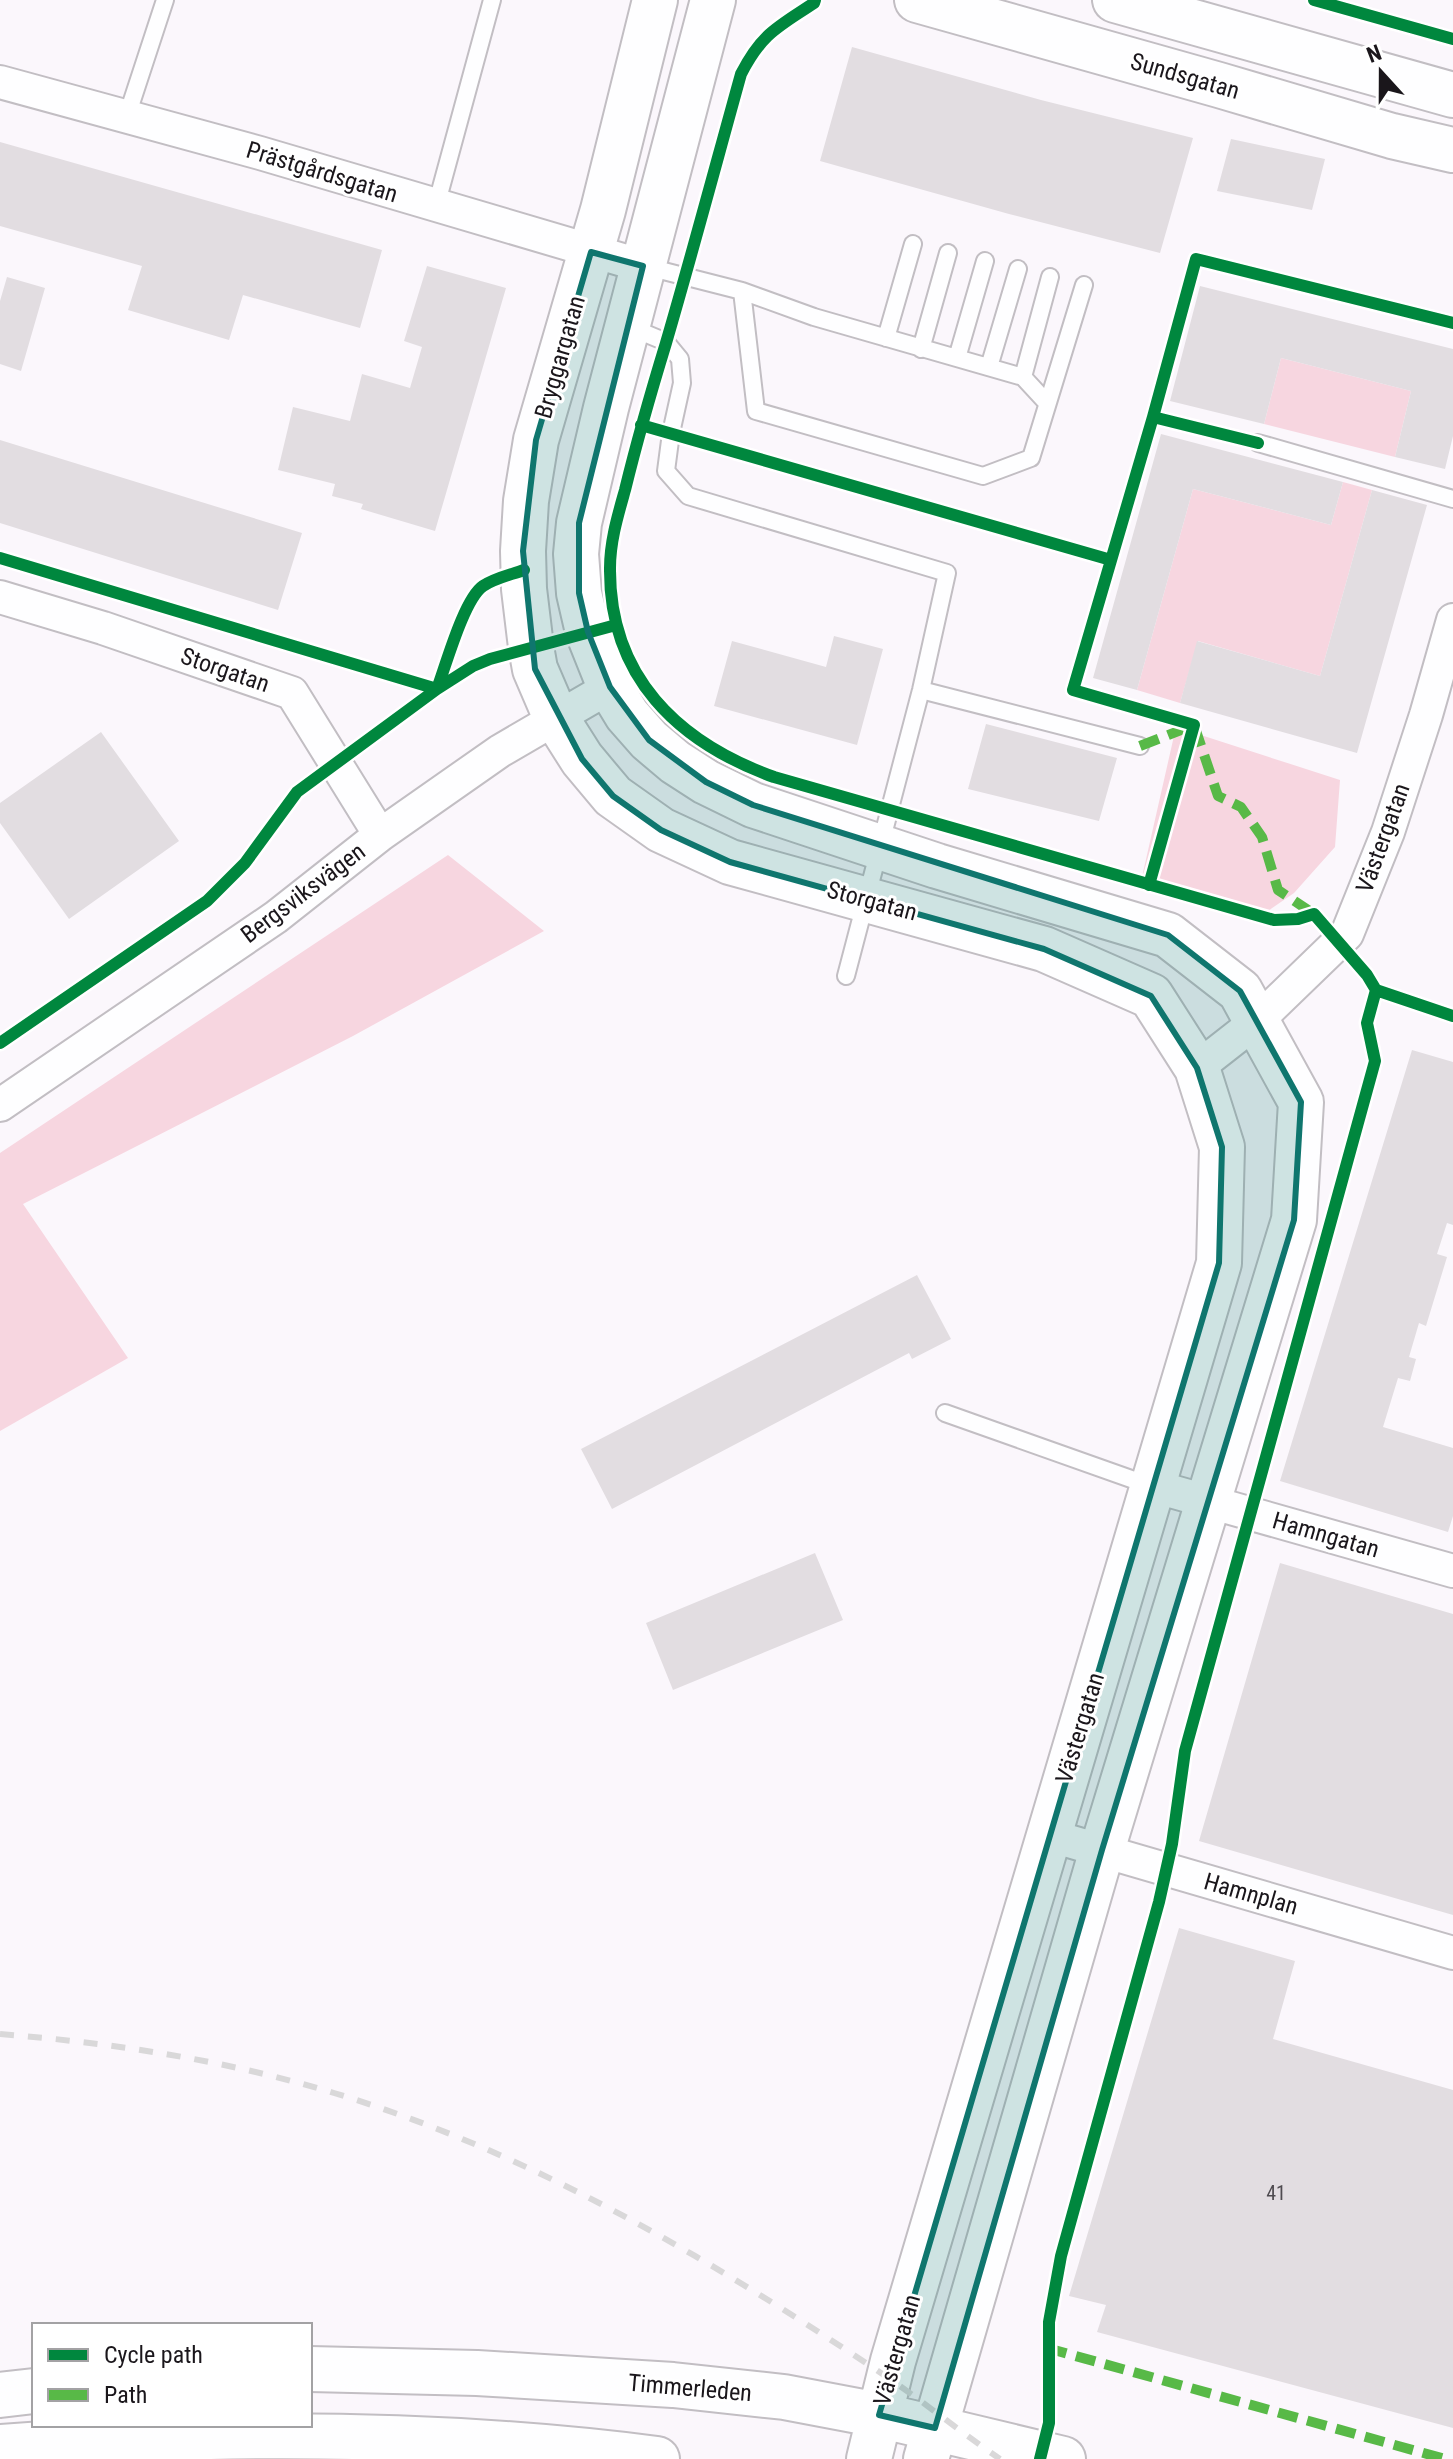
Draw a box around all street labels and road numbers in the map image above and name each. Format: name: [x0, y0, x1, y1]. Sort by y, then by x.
street label: Sundsgatan: [1127, 47, 1243, 105]
street label: Prästgårdsgatan: [243, 136, 401, 208]
street label: Bryggargatan: [529, 292, 591, 422]
street label: Storgatan: [177, 642, 273, 698]
street label: Västergatan: [1350, 779, 1416, 897]
street label: Bergsviksvägen: [235, 837, 371, 949]
street label: Storgatan: [824, 876, 920, 926]
street label: Hamngatan: [1269, 1506, 1383, 1564]
street label: Västergatan: [1050, 1669, 1110, 1787]
street label: Hamnplan: [1201, 1867, 1301, 1921]
street label: Västergatan: [868, 2291, 926, 2409]
street label: Timmerleden: [627, 2369, 753, 2407]

